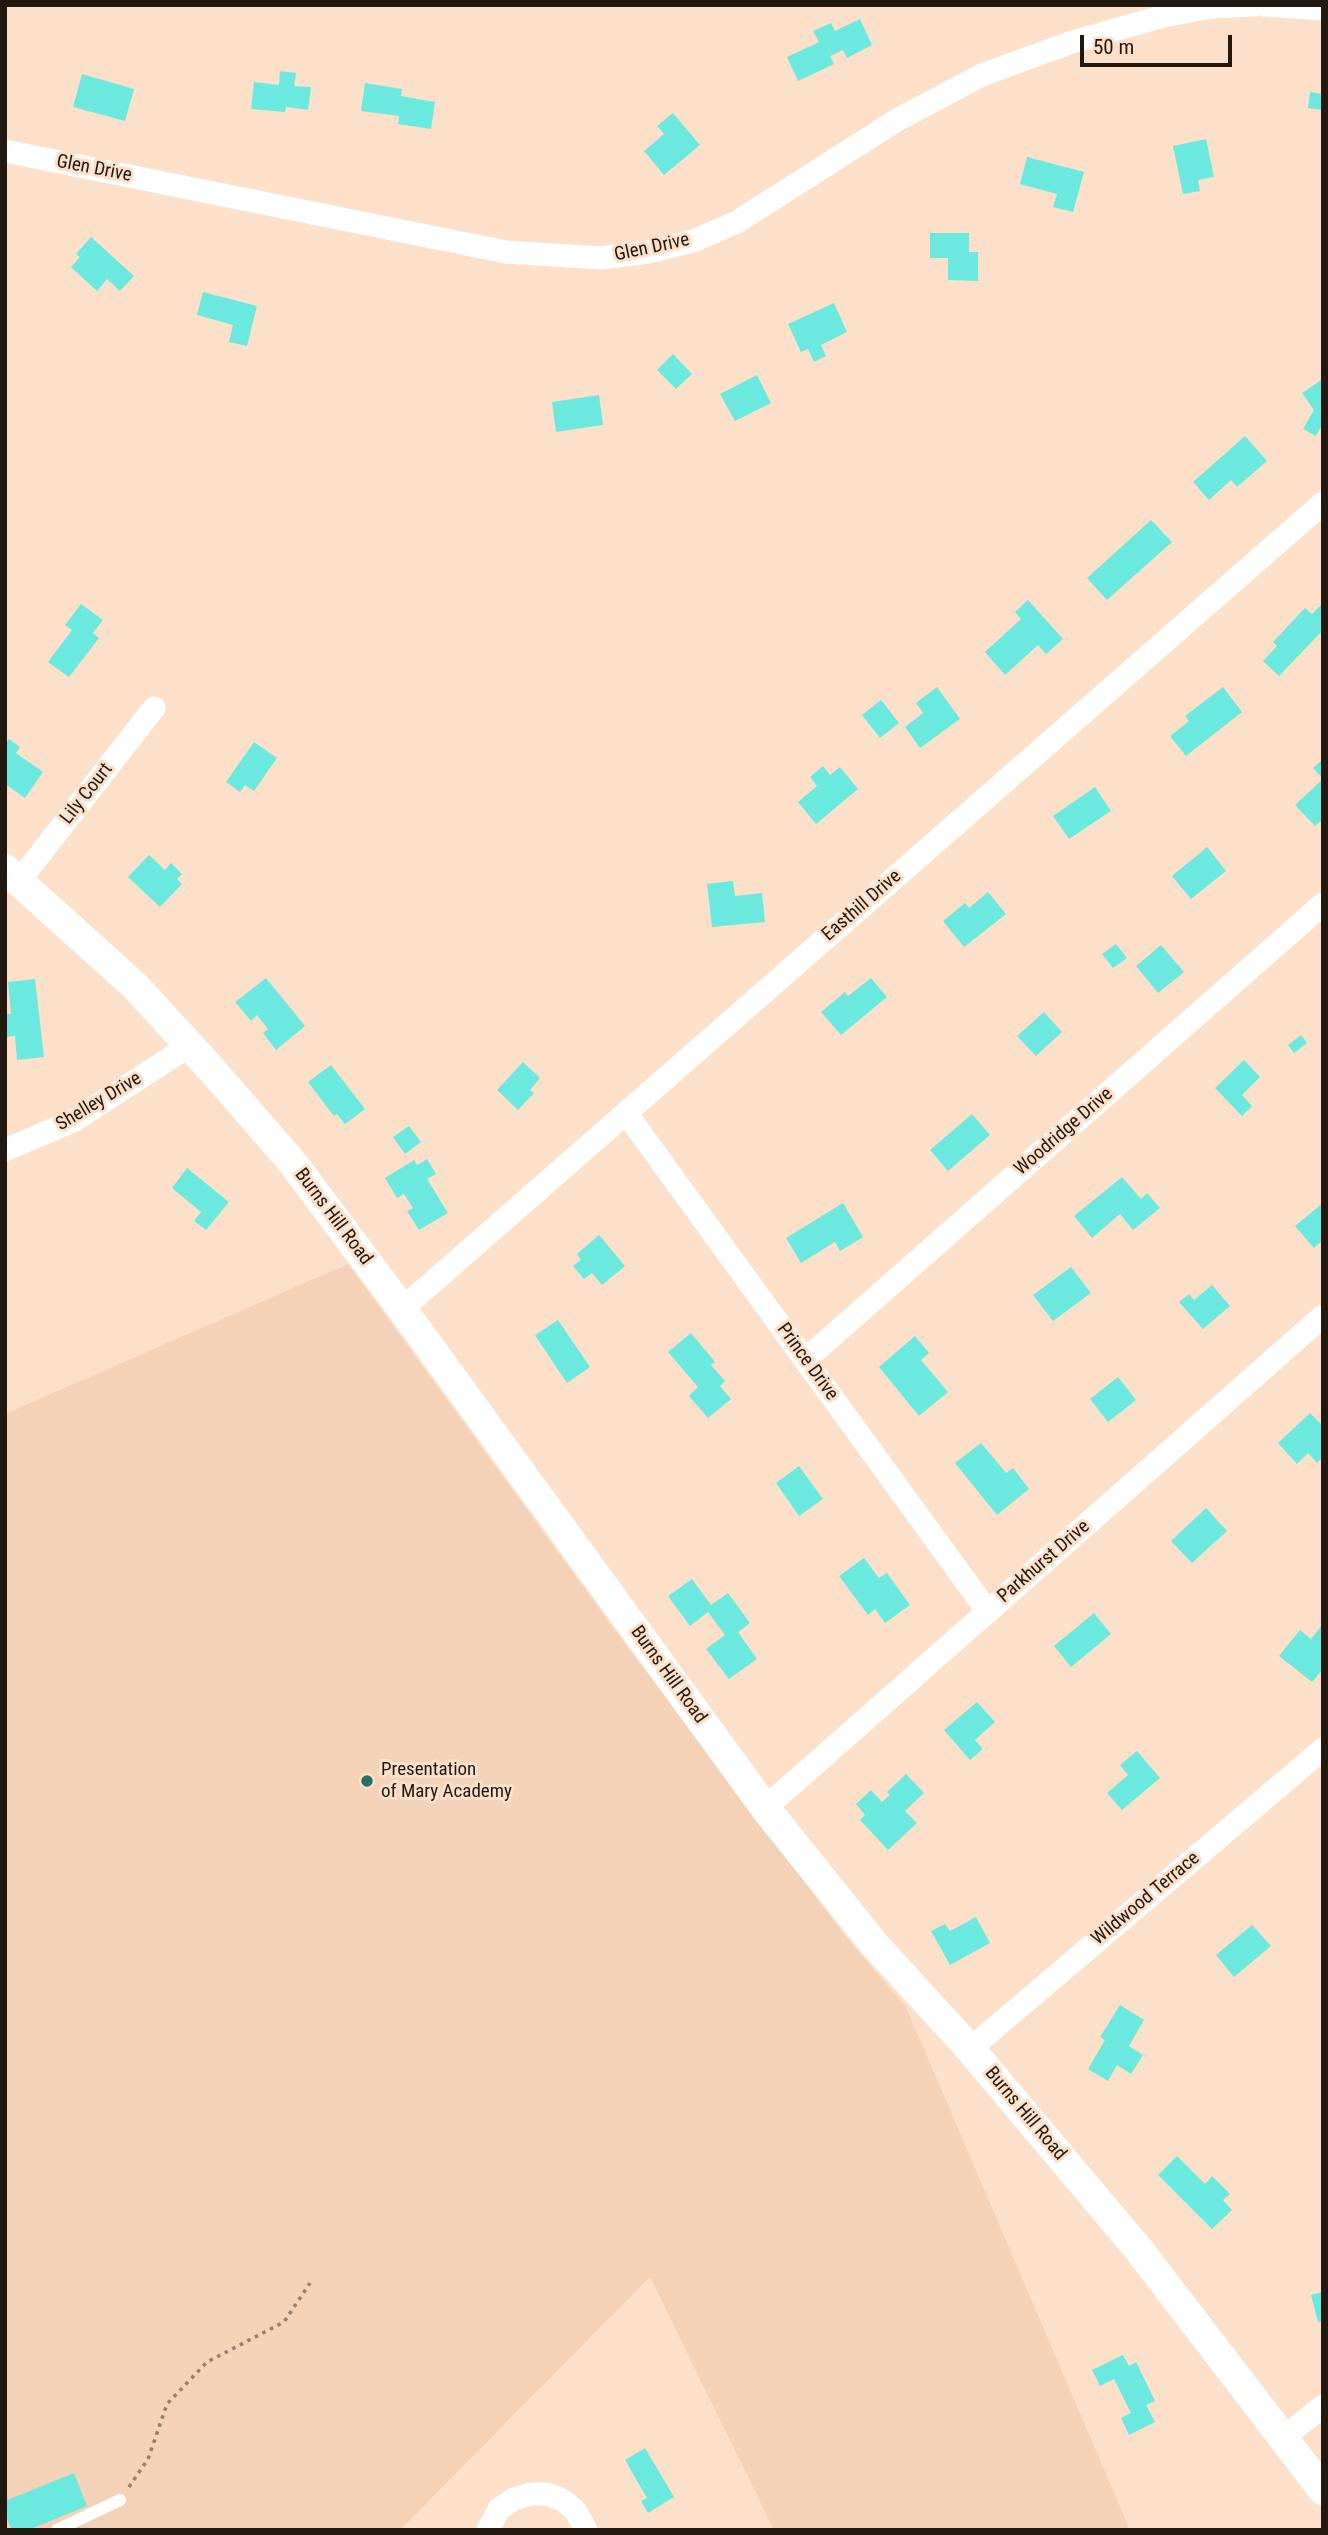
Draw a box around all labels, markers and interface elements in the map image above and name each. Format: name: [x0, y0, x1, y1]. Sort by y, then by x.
scale bar: [1083, 21, 1235, 65]
text: 50 m: [1093, 35, 1134, 59]
street label: Glen Drive: [55, 151, 133, 187]
street label: Glen Drive: [612, 229, 692, 267]
street label: Lily Court: [56, 759, 118, 829]
street label: Easthill Drive: [818, 865, 906, 947]
street label: Shelley Drive: [52, 1068, 146, 1136]
street label: Woodridge Drive: [1010, 1083, 1118, 1181]
street label: Burns Hill Road: [289, 1164, 377, 1270]
street label: Prince Drive: [771, 1319, 843, 1405]
street label: Parkhurst Drive: [993, 1516, 1095, 1608]
street label: Burns Hill Road: [625, 1622, 711, 1728]
place label: Presentation of Mary Academy: [381, 1759, 512, 1803]
marker: Presentation of Mary Academy: [359, 1773, 375, 1789]
street label: Wildwood Terrace: [1087, 1847, 1205, 1951]
street label: Burns Hill Road: [979, 2063, 1071, 2165]

